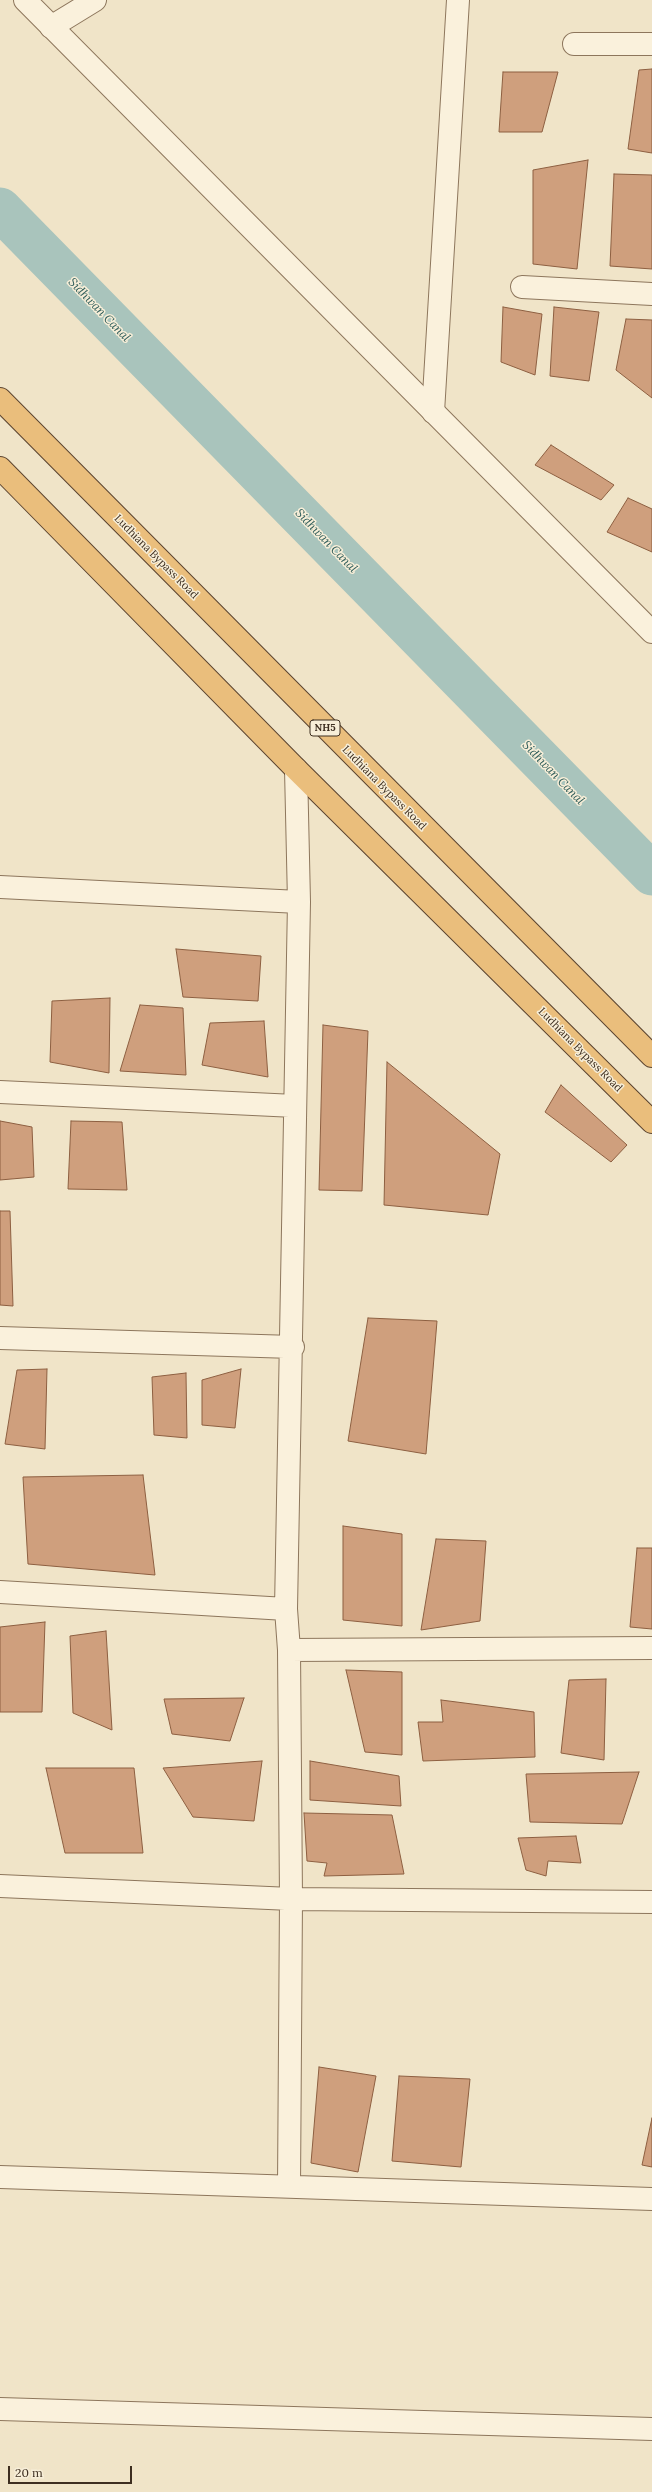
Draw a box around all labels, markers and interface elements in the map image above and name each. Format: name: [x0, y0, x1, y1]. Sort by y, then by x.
water label: Sidhwan Canal: [65, 275, 133, 345]
water label: Sidhwan Canal: [292, 506, 360, 576]
street label: Ludhiana Bypass Road: [111, 512, 201, 602]
road number: NH5: [310, 720, 340, 736]
water label: Sidhwan Canal: [519, 738, 587, 808]
street label: Ludhiana Bypass Road: [339, 743, 429, 833]
street label: Ludhiana Bypass Road: [535, 1005, 625, 1095]
scale bar: [10, 2458, 134, 2484]
text: 20 m: [15, 2465, 43, 2480]

